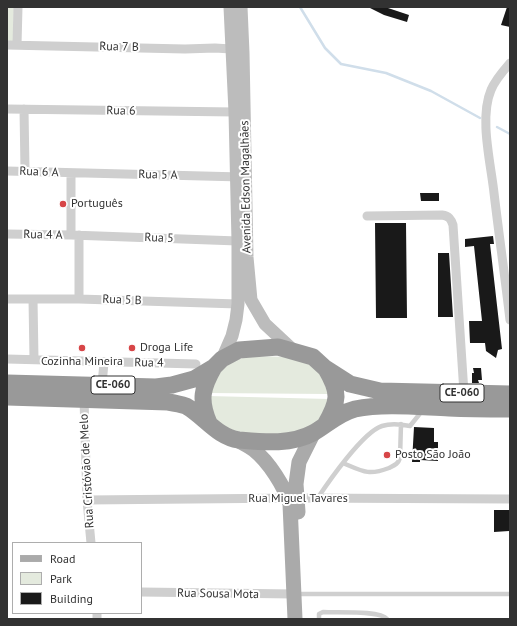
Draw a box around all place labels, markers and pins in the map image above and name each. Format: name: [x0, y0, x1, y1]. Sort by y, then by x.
place label: Português: [71, 197, 123, 211]
marker: Português: [58, 199, 68, 209]
place label: Droga Life: [140, 341, 193, 355]
marker: Cozinha Mineira: [77, 343, 87, 353]
marker: Droga Life: [127, 343, 137, 353]
place label: Cozinha Mineira: [41, 355, 123, 369]
place label: Posto São João: [395, 448, 471, 462]
marker: Posto São João: [382, 450, 392, 460]

